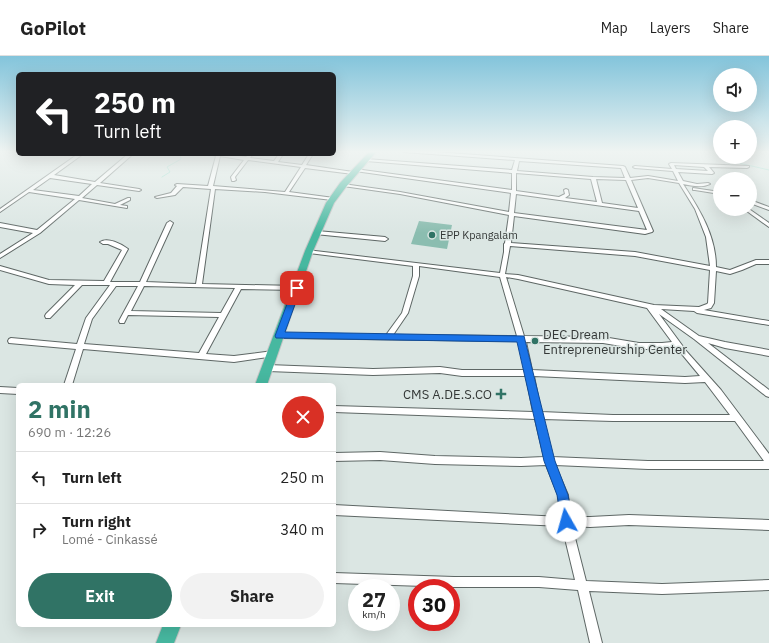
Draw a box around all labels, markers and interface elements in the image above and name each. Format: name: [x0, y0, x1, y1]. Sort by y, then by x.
text: GoPilot: [20, 16, 86, 40]
text: Map: [601, 19, 628, 37]
text: Layers: [650, 19, 691, 37]
text: Share: [713, 19, 749, 37]
map controls: [713, 68, 757, 216]
button: sound: [713, 68, 757, 112]
text: 250 m: [94, 84, 176, 121]
icon: left: [28, 88, 80, 140]
text: Turn left: [94, 120, 162, 143]
button: +: [713, 120, 757, 164]
button: −: [713, 172, 757, 216]
place label: EPP Kpangalam: [440, 228, 518, 242]
marker: EPP Kpangalam: [427, 230, 437, 240]
pin: [280, 271, 314, 305]
icon: arrive: [286, 277, 308, 299]
place label: DEC Dream Entrepreneurship Center: [543, 326, 687, 358]
marker: DEC Dream Entrepreneurship Center: [530, 336, 540, 346]
place label: CMS A.DE.S.CO: [403, 386, 492, 403]
marker: CMS A.DE.S.CO: [495, 388, 507, 400]
text: 2 min: [28, 393, 91, 425]
button: close: [282, 396, 324, 438]
text: 690 m · 12:26: [28, 424, 111, 441]
icon: left: [28, 467, 50, 489]
text: Turn left: [62, 468, 122, 487]
text: 250 m: [280, 468, 324, 487]
position arrow: [545, 500, 587, 542]
text: Turn right: [62, 512, 131, 531]
icon: right: [28, 519, 50, 541]
text: 340 m: [280, 520, 324, 539]
text: Lomé - Cinkassé: [62, 531, 158, 548]
button: Exit: [28, 573, 172, 619]
button: Share: [180, 573, 324, 619]
speed limit sign: 30: [408, 579, 460, 631]
text: 27: [362, 586, 386, 613]
text: km/h: [362, 608, 386, 621]

